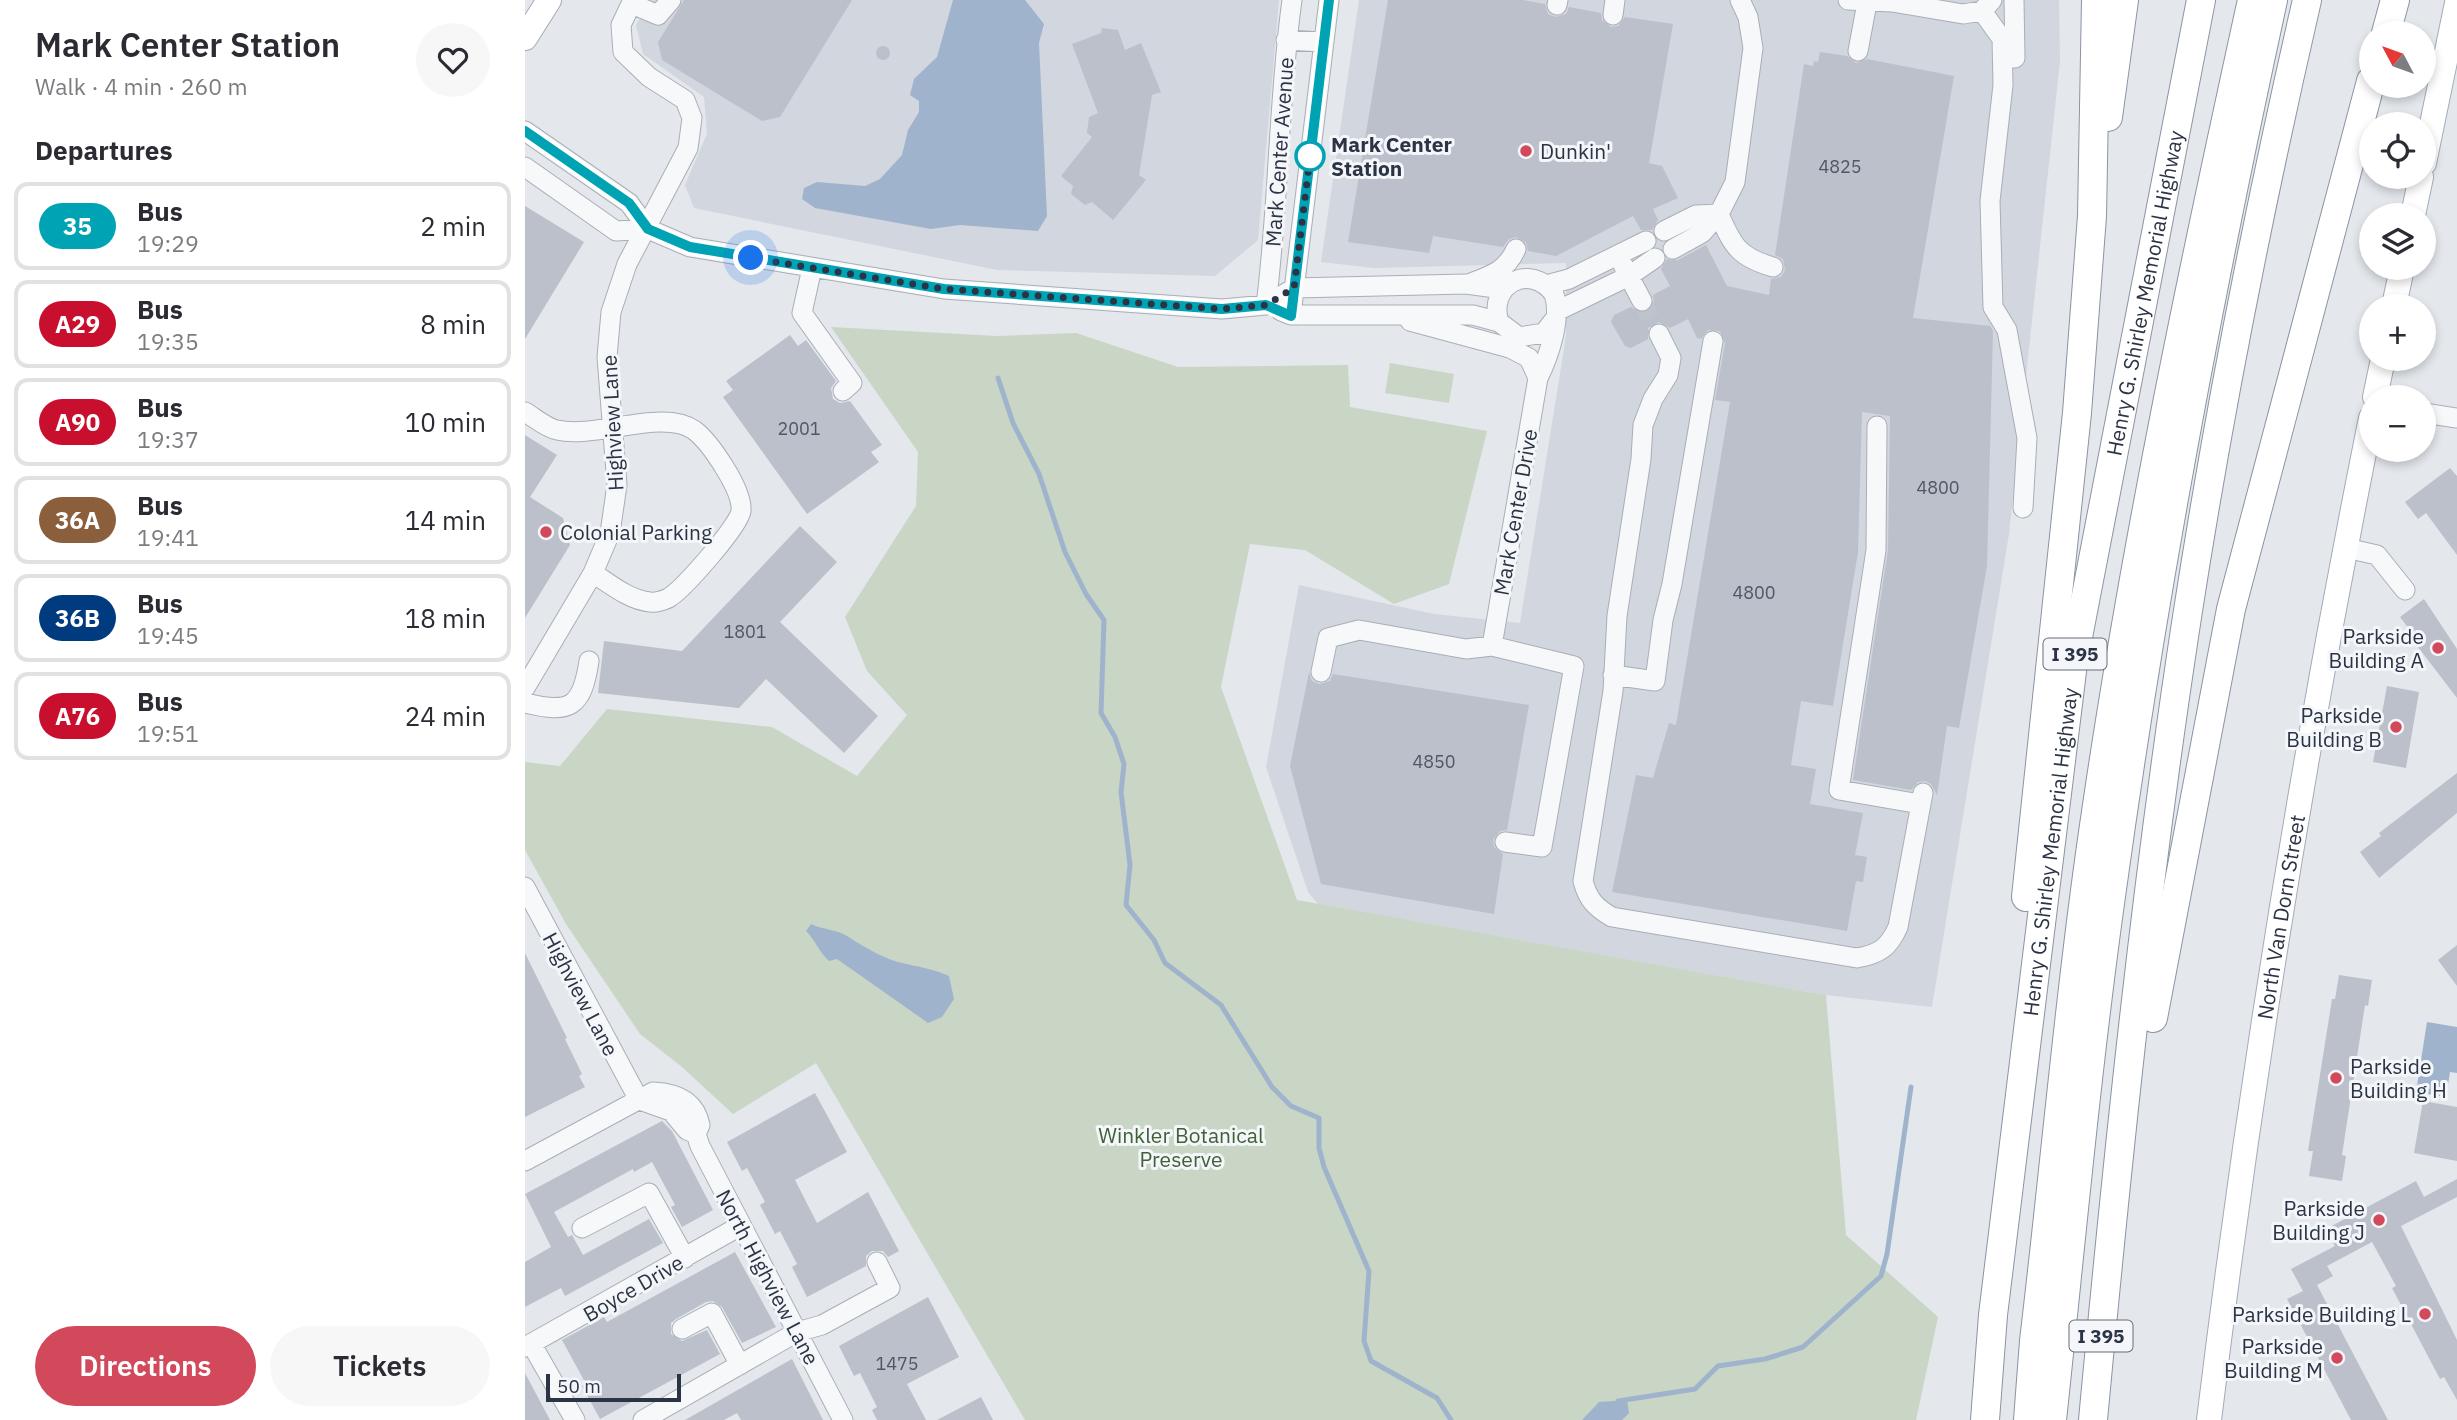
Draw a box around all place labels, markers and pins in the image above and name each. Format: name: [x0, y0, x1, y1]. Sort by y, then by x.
place label: Mark Center Station: [1331, 130, 1452, 182]
place label: Dunkin': [1540, 137, 1611, 165]
marker: Mark Center Station: [1295, 141, 1325, 171]
marker: Dunkin': [1518, 143, 1534, 159]
place label: Colonial Parking: [560, 518, 712, 546]
marker: Colonial Parking: [538, 524, 554, 540]
place label: Parkside Building A: [2329, 622, 2424, 674]
marker: Parkside Building A: [2430, 640, 2446, 656]
place label: Parkside Building B: [2286, 701, 2382, 753]
marker: Parkside Building B: [2388, 719, 2404, 735]
place label: Parkside Building H: [2350, 1052, 2447, 1104]
marker: Parkside Building H: [2328, 1070, 2344, 1086]
place label: Parkside Building J: [2272, 1194, 2365, 1246]
marker: Parkside Building J: [2371, 1212, 2387, 1228]
place label: Parkside Building L: [2232, 1300, 2411, 1328]
marker: Parkside Building L: [2417, 1306, 2433, 1322]
place label: Parkside Building M: [2224, 1332, 2323, 1384]
marker: Parkside Building M: [2329, 1350, 2345, 1366]

